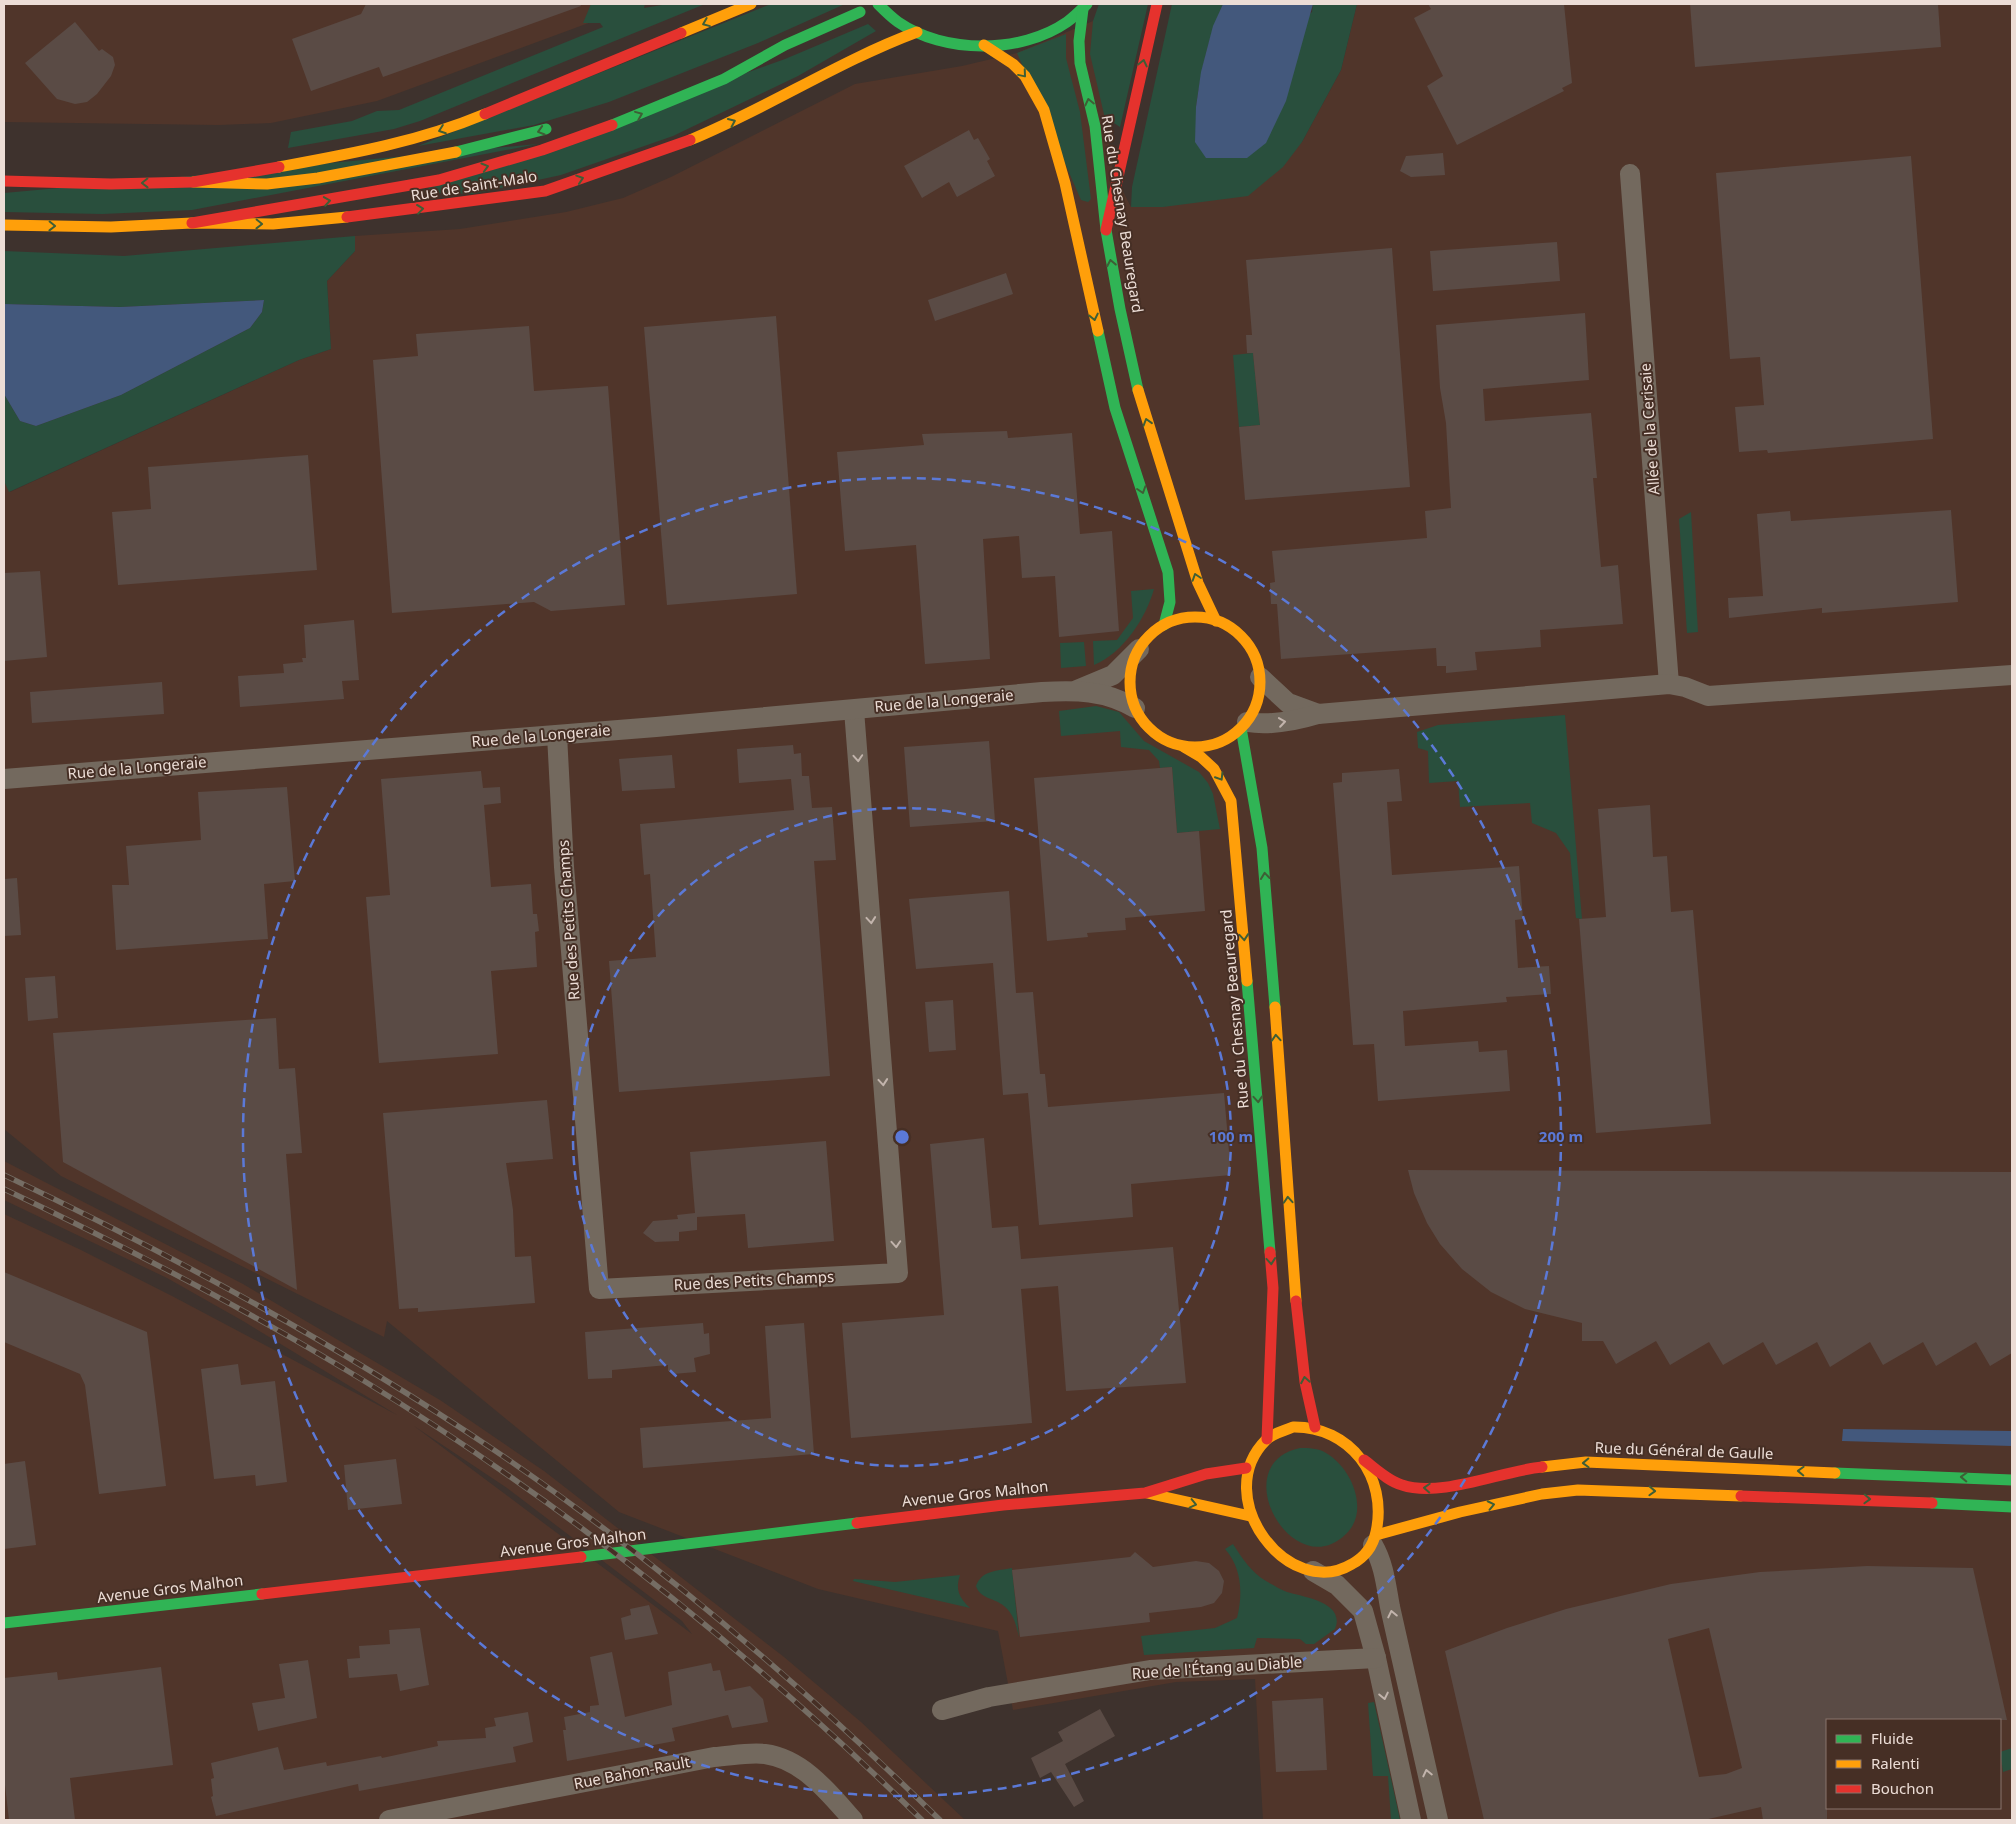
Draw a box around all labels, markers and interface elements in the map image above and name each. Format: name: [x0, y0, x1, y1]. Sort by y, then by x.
one-way arrow: [702, 16, 711, 27]
one-way arrow: [1137, 58, 1148, 67]
one-way arrow: [1017, 69, 1026, 78]
one-way arrow: [1084, 98, 1095, 107]
one-way arrow: [634, 111, 643, 121]
street label: Rue du Chesnay Beauregard: [1097, 114, 1149, 314]
one-way arrow: [727, 118, 736, 129]
one-way arrow: [438, 124, 447, 134]
one-way arrow: [538, 125, 546, 135]
one-way arrow: [481, 162, 489, 172]
street label: Rue de Saint-Malo: [409, 165, 538, 205]
one-way arrow: [575, 175, 583, 185]
one-way arrow: [140, 178, 148, 188]
one-way arrow: [322, 196, 331, 206]
one-way arrow: [417, 204, 425, 215]
one-way arrow: [255, 219, 263, 229]
one-way arrow: [49, 221, 57, 231]
one-way arrow: [1107, 259, 1117, 268]
one-way arrow: [1088, 312, 1099, 321]
street label: Allée de la Cerisaie: [1634, 363, 1664, 496]
one-way arrow: [1143, 418, 1153, 426]
one-way arrow: [1137, 485, 1147, 494]
one-way arrow: [1192, 573, 1202, 581]
street label: Rue de la Longeraie: [874, 684, 1014, 716]
one-way arrow: [1279, 717, 1287, 728]
street label: Rue de la Longeraie: [471, 719, 611, 751]
street label: Rue de la Longeraie: [67, 751, 207, 783]
one-way arrow: [852, 755, 863, 763]
one-way arrow: [1214, 772, 1224, 781]
street label: Rue des Petits Champs: [552, 839, 584, 1001]
one-way arrow: [1259, 872, 1270, 880]
street label: Rue du Chesnay Beauregard: [1215, 909, 1253, 1110]
one-way arrow: [865, 917, 876, 925]
one-way arrow: [1238, 933, 1249, 941]
one-way arrow: [1271, 1034, 1282, 1042]
one-way arrow: [878, 1079, 889, 1087]
one-way arrow: [1253, 1095, 1264, 1103]
text: 100 m: [1209, 1126, 1253, 1146]
text: 200 m: [1539, 1126, 1583, 1146]
centre of rings: [893, 1128, 911, 1146]
one-way arrow: [1283, 1196, 1294, 1204]
one-way arrow: [890, 1241, 901, 1249]
one-way arrow: [1265, 1257, 1276, 1265]
street label: Rue des Petits Champs: [673, 1266, 835, 1294]
one-way arrow: [1300, 1375, 1310, 1384]
street label: Rue du Général de Gaulle: [1594, 1437, 1774, 1463]
one-way arrow: [1582, 1457, 1590, 1468]
one-way arrow: [1797, 1465, 1805, 1476]
one-way arrow: [1959, 1472, 1967, 1483]
street label: Avenue Gros Malhon: [901, 1475, 1049, 1511]
one-way arrow: [1422, 1483, 1430, 1494]
one-way arrow: [1648, 1485, 1656, 1496]
one-way arrow: [1863, 1494, 1871, 1505]
one-way arrow: [1188, 1498, 1197, 1509]
one-way arrow: [1487, 1500, 1496, 1511]
street label: Avenue Gros Malhon: [499, 1523, 647, 1561]
street label: Avenue Gros Malhon: [96, 1569, 244, 1607]
one-way arrow: [1387, 1610, 1397, 1619]
street label: Rue de l'Étang au Diable: [1131, 1651, 1303, 1683]
one-way arrow: [1378, 1691, 1389, 1700]
legend: [1826, 1719, 2001, 1809]
text: Fluide: [1871, 1728, 1913, 1748]
street label: Rue Bahon-Rault: [572, 1751, 692, 1793]
text: Ralenti: [1871, 1753, 1920, 1773]
one-way arrow: [1422, 1768, 1433, 1777]
text: Bouchon: [1871, 1778, 1934, 1798]

